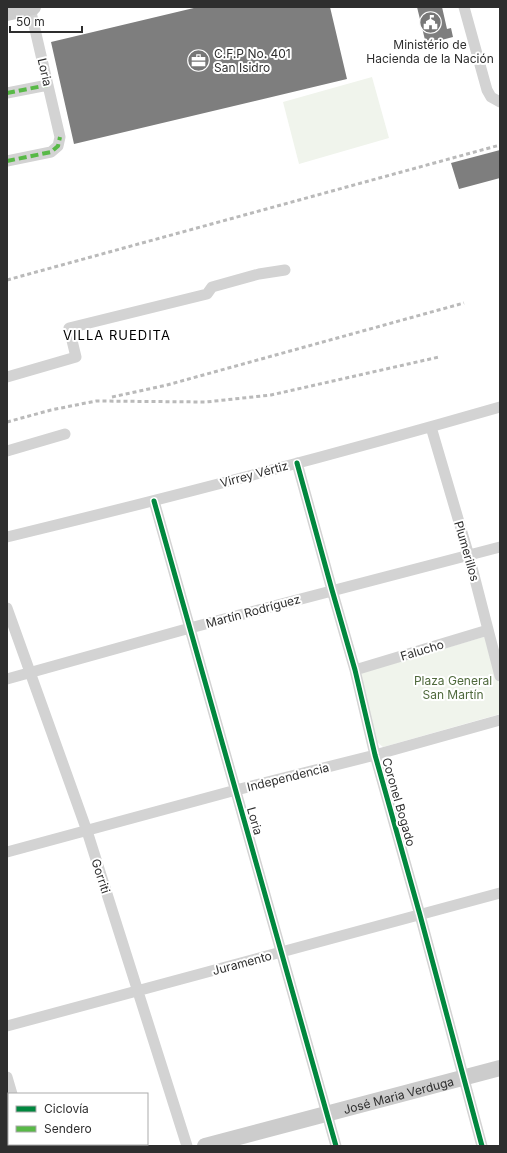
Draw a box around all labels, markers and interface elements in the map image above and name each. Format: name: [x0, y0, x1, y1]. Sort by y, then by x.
scale bar: [10, 8, 82, 34]
public building icon: Ministério de Hacienda de la Nación: [417, 10, 443, 36]
text: 50 m: [16, 14, 45, 29]
place label: Ministério de Hacienda de la Nación: [366, 37, 494, 66]
place label: C.F.P No. 401 San Isidro: [214, 46, 291, 75]
office icon: C.F.P No. 401 San Isidro: [186, 47, 212, 73]
street label: Loria: [35, 57, 55, 87]
district label: VILLA RUEDITA: [63, 327, 171, 343]
street label: Virrey Vértiz: [218, 458, 290, 490]
street label: Plumerillos: [451, 519, 483, 583]
street label: Martín Rodríguez: [204, 591, 302, 631]
street label: Falucho: [398, 636, 446, 664]
park label: Plaza General San Martín: [414, 673, 492, 702]
street label: Coronel Bogado: [379, 756, 419, 848]
street label: Independencia: [245, 760, 331, 794]
street label: Loria: [244, 805, 266, 837]
street label: Gorriti: [88, 857, 114, 895]
street label: Juramento: [211, 948, 273, 978]
street label: José Maria Verduga: [341, 1073, 455, 1117]
legend: [8, 1093, 148, 1145]
text: Ciclovía: [44, 1101, 89, 1116]
text: Sendero: [44, 1121, 92, 1136]

